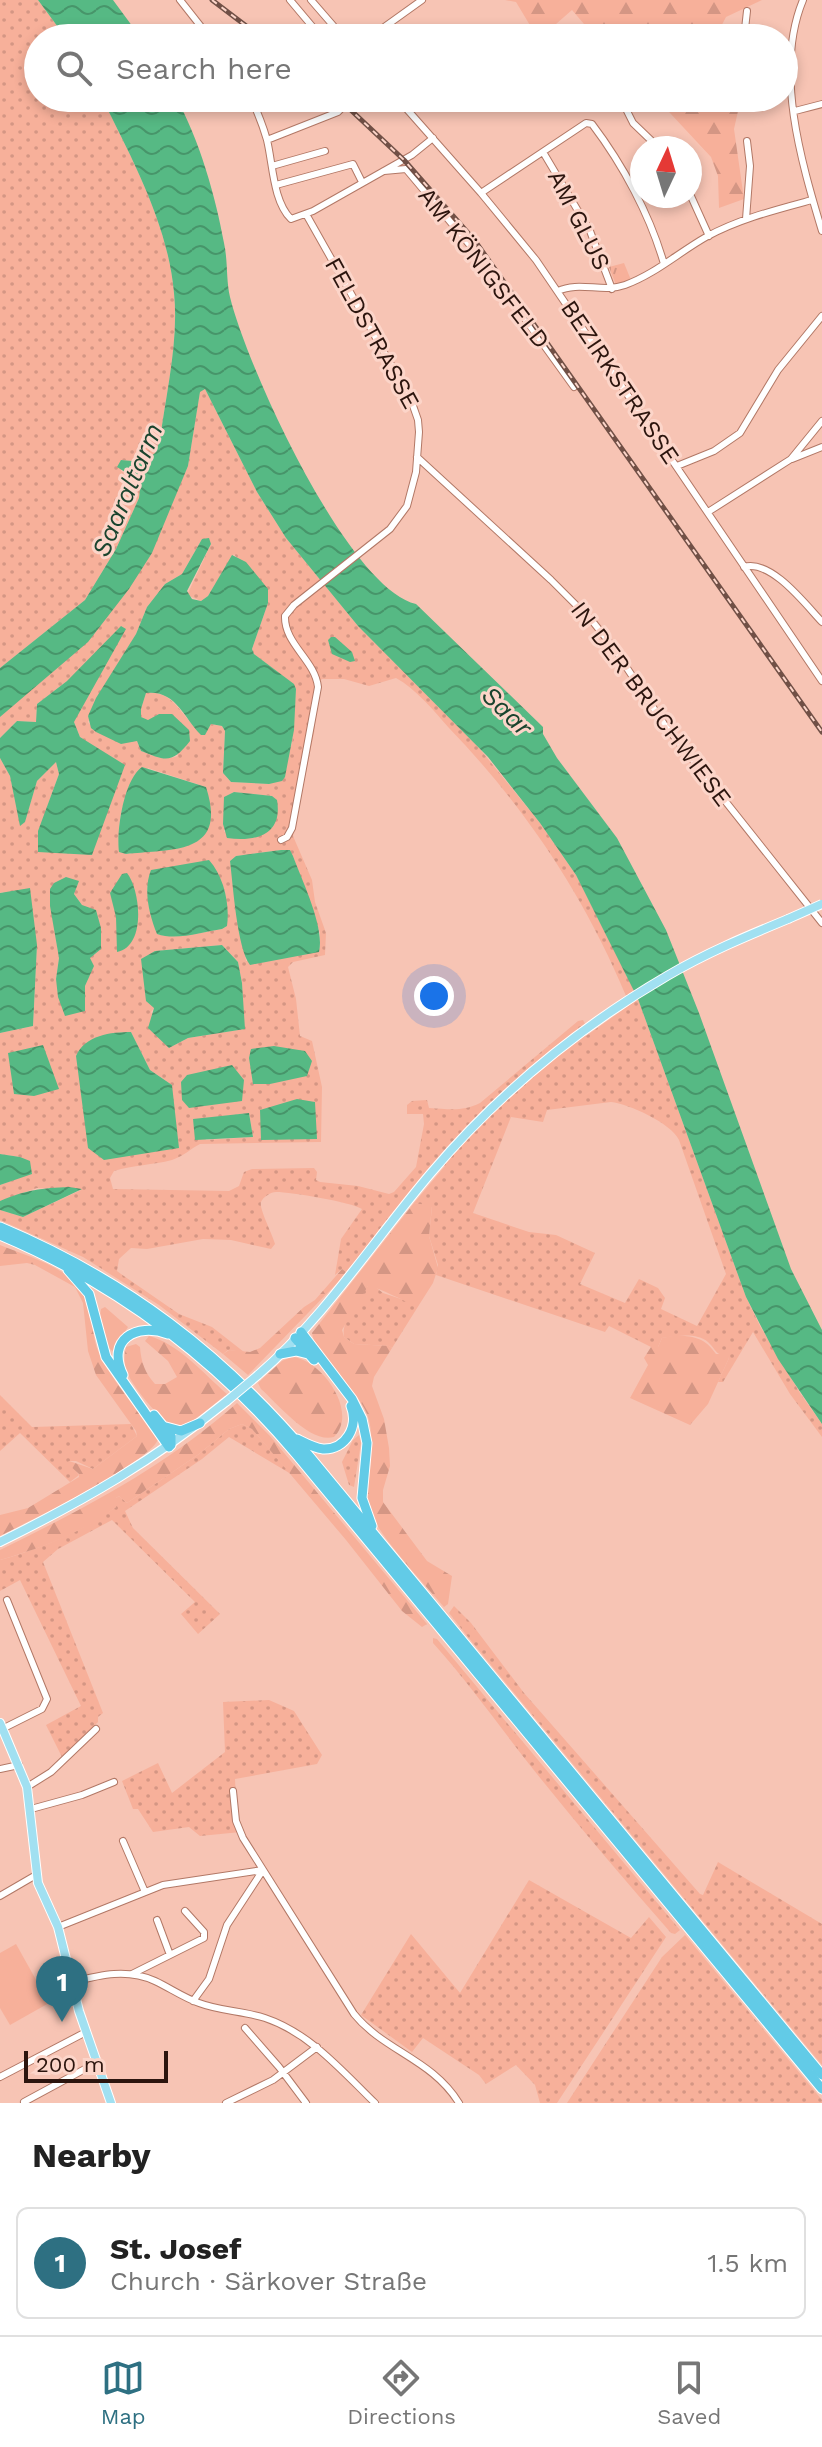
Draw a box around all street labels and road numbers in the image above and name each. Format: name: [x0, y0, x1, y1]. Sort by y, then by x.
street label: AM GLUS: [542, 165, 616, 275]
street label: AM KÖNIGSFELD: [412, 182, 556, 354]
street label: FELDSTRASSE: [319, 253, 425, 413]
street label: BEZIRKSTRASSE: [555, 295, 685, 469]
street label: IN DER BRUCHWIESE: [565, 596, 737, 812]

